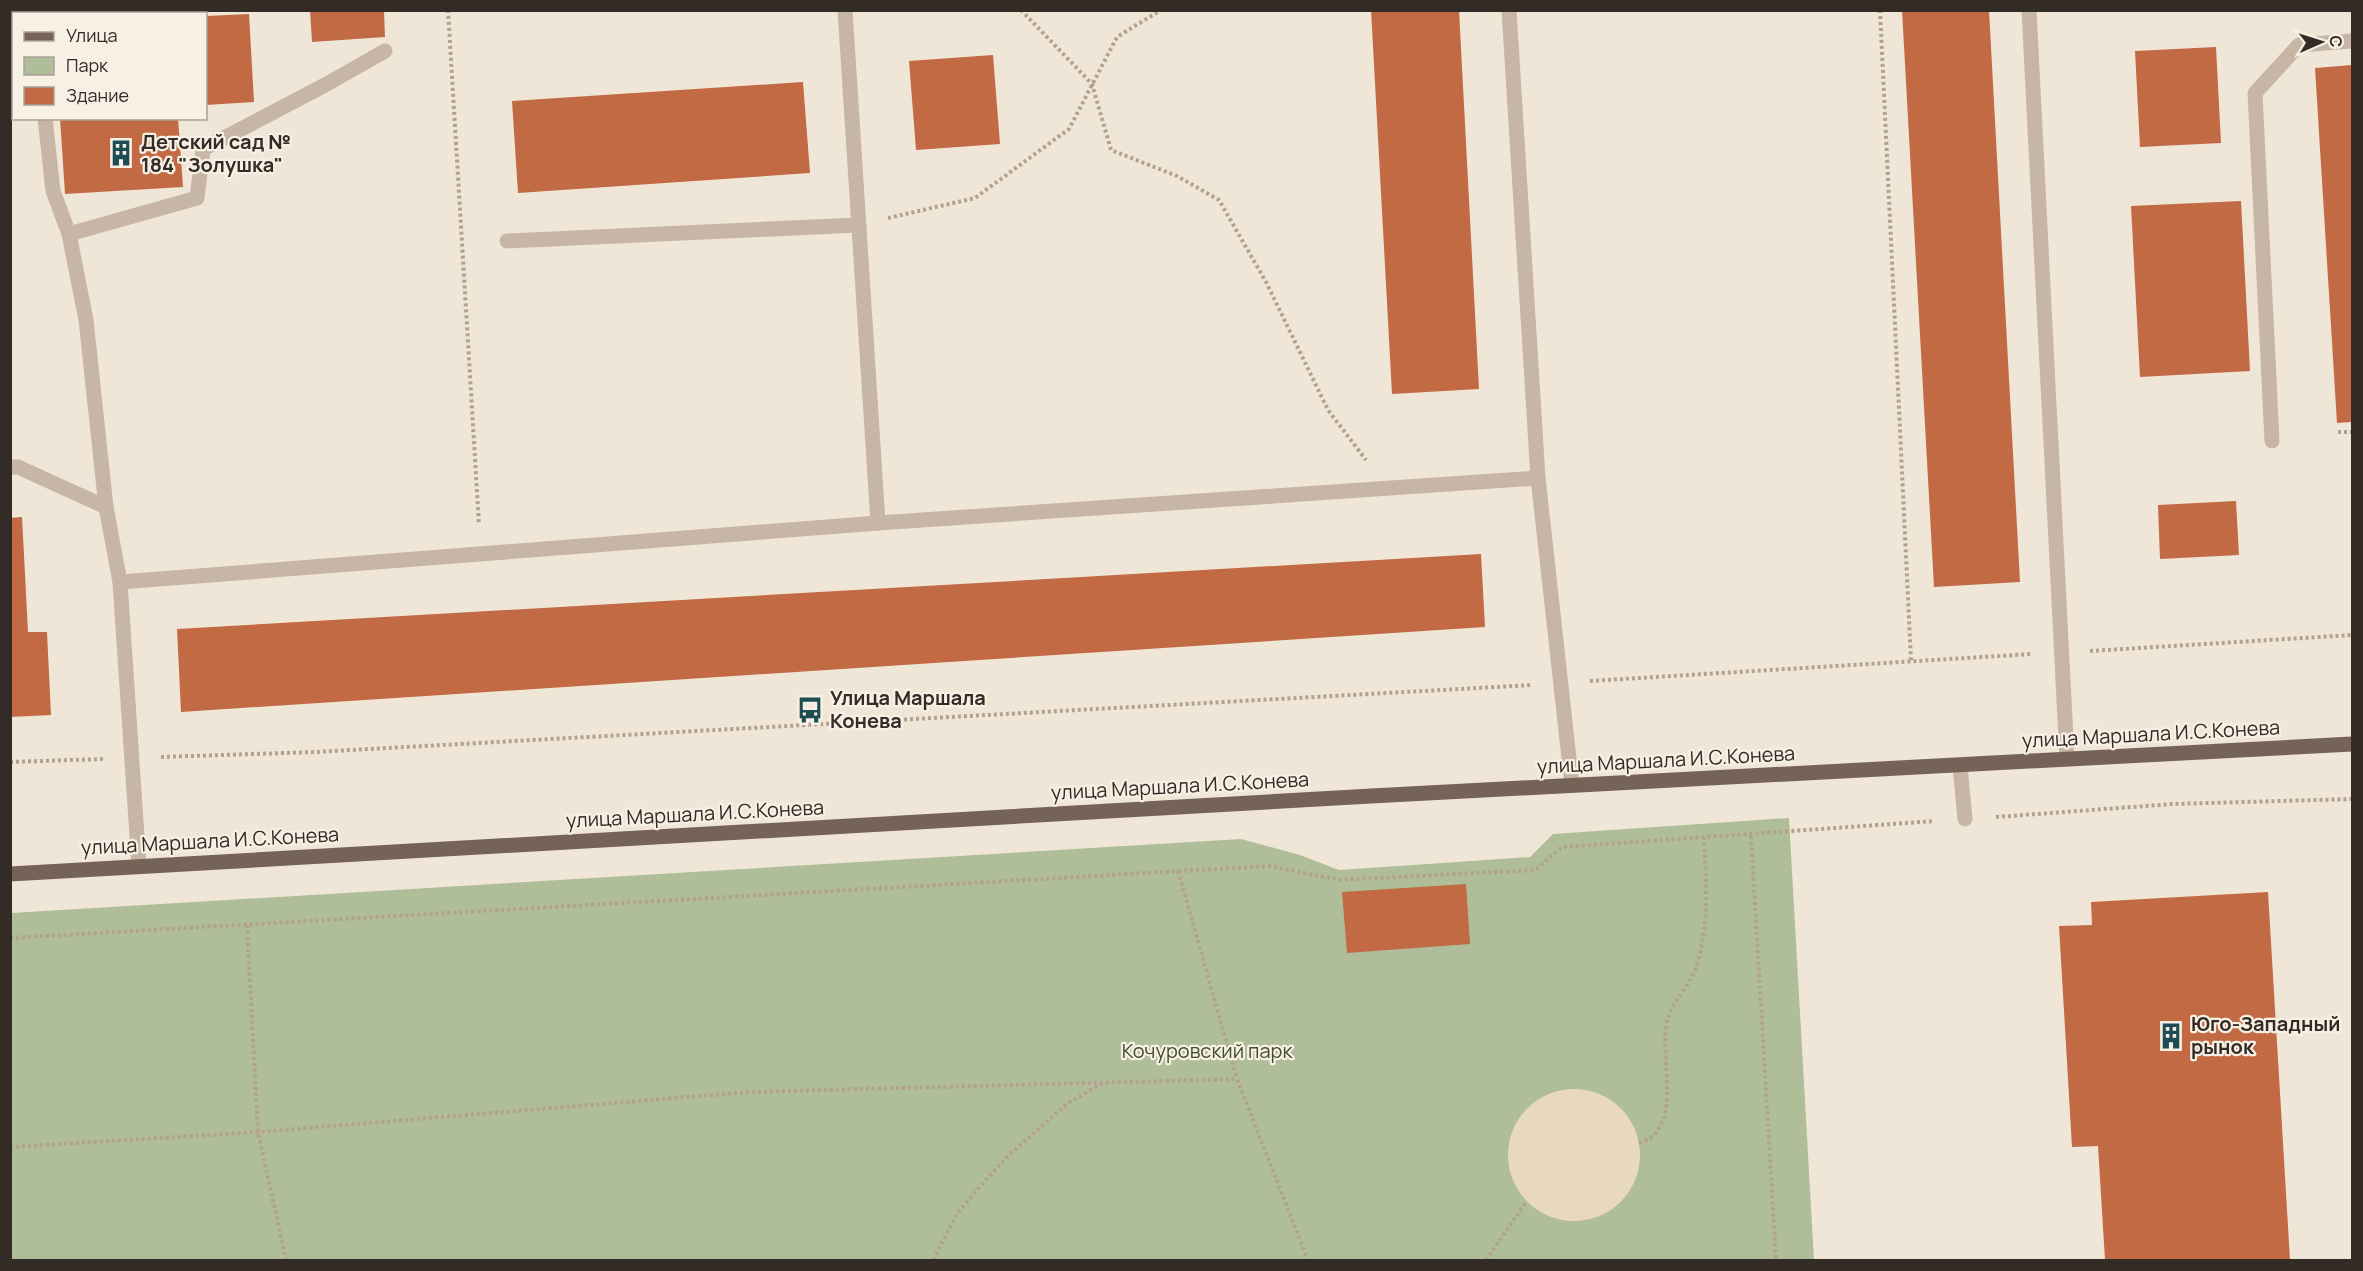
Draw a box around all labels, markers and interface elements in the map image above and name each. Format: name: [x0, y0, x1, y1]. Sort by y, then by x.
legend: [12, 12, 207, 120]
north arrow: [2291, 12, 2351, 72]
text: Улица: [66, 23, 118, 47]
text: С: [2325, 35, 2347, 48]
text: Парк: [66, 53, 109, 77]
text: Здание: [66, 83, 129, 107]
place label: Детский сад № 184 "Золушка": [141, 128, 291, 178]
building icon: Детский сад № 184 "Золушка": [106, 138, 136, 168]
place label: Улица Маршала Конева: [830, 684, 986, 734]
bus stop icon: Улица Маршала Конева: [795, 695, 825, 725]
street label: улица Маршала И.С.Конева: [2021, 713, 2281, 754]
street label: улица Маршала И.С.Конева: [1536, 739, 1796, 780]
street label: улица Маршала И.С.Конева: [1050, 765, 1310, 806]
street label: улица Маршала И.С.Конева: [565, 793, 825, 834]
street label: улица Маршала И.С.Конева: [80, 820, 340, 861]
place label: Юго-Западный рынок: [2191, 1010, 2340, 1060]
building icon: Юго-Западный рынок: [2156, 1021, 2186, 1051]
park label: Кочуровский парк: [1122, 1037, 1293, 1064]

